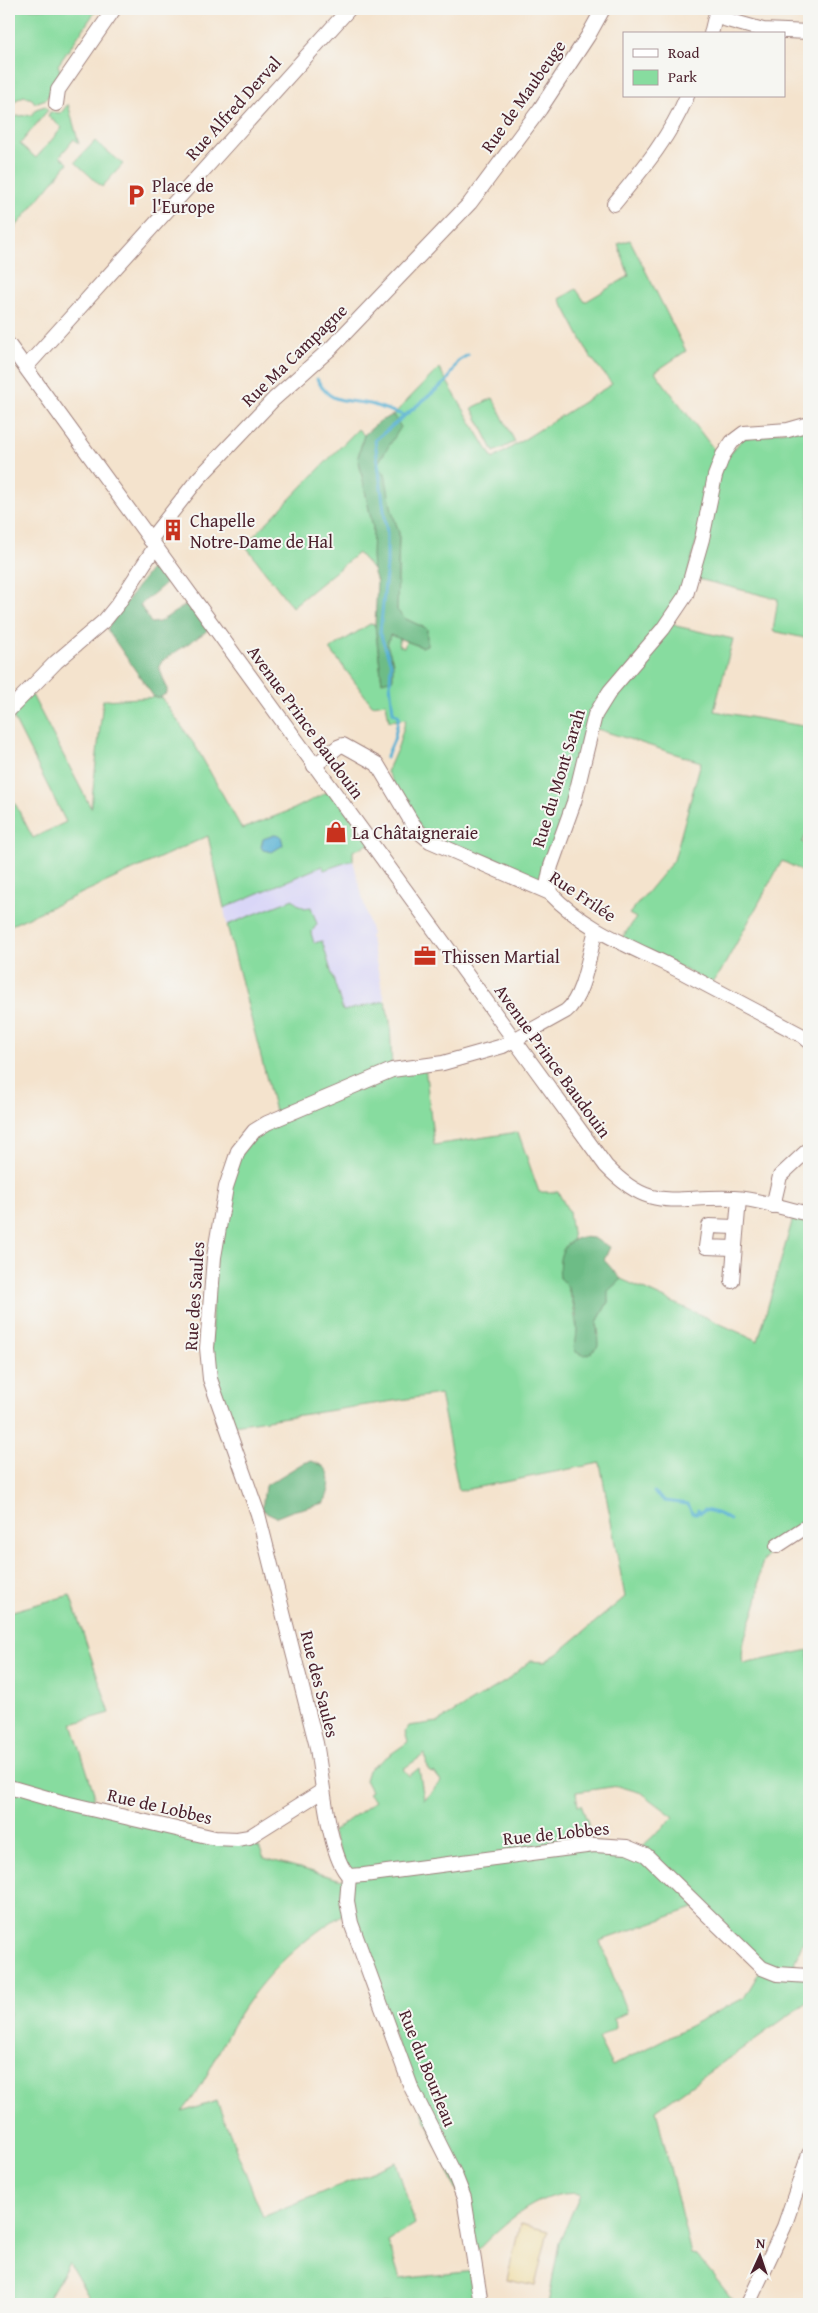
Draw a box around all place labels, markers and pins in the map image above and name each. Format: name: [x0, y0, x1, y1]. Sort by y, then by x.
place label: Place de l'Europe: [152, 172, 215, 220]
parking icon: Place de l'Europe: [123, 182, 149, 208]
place label: Chapelle Notre-Dame de Hal: [190, 507, 333, 555]
building icon: Chapelle Notre-Dame de Hal: [160, 517, 186, 543]
shop icon: La Châtaigneraie: [323, 819, 349, 845]
place label: La Châtaigneraie: [352, 819, 478, 846]
office icon: Thissen Martial: [412, 943, 438, 969]
place label: Thissen Martial: [442, 943, 560, 970]

